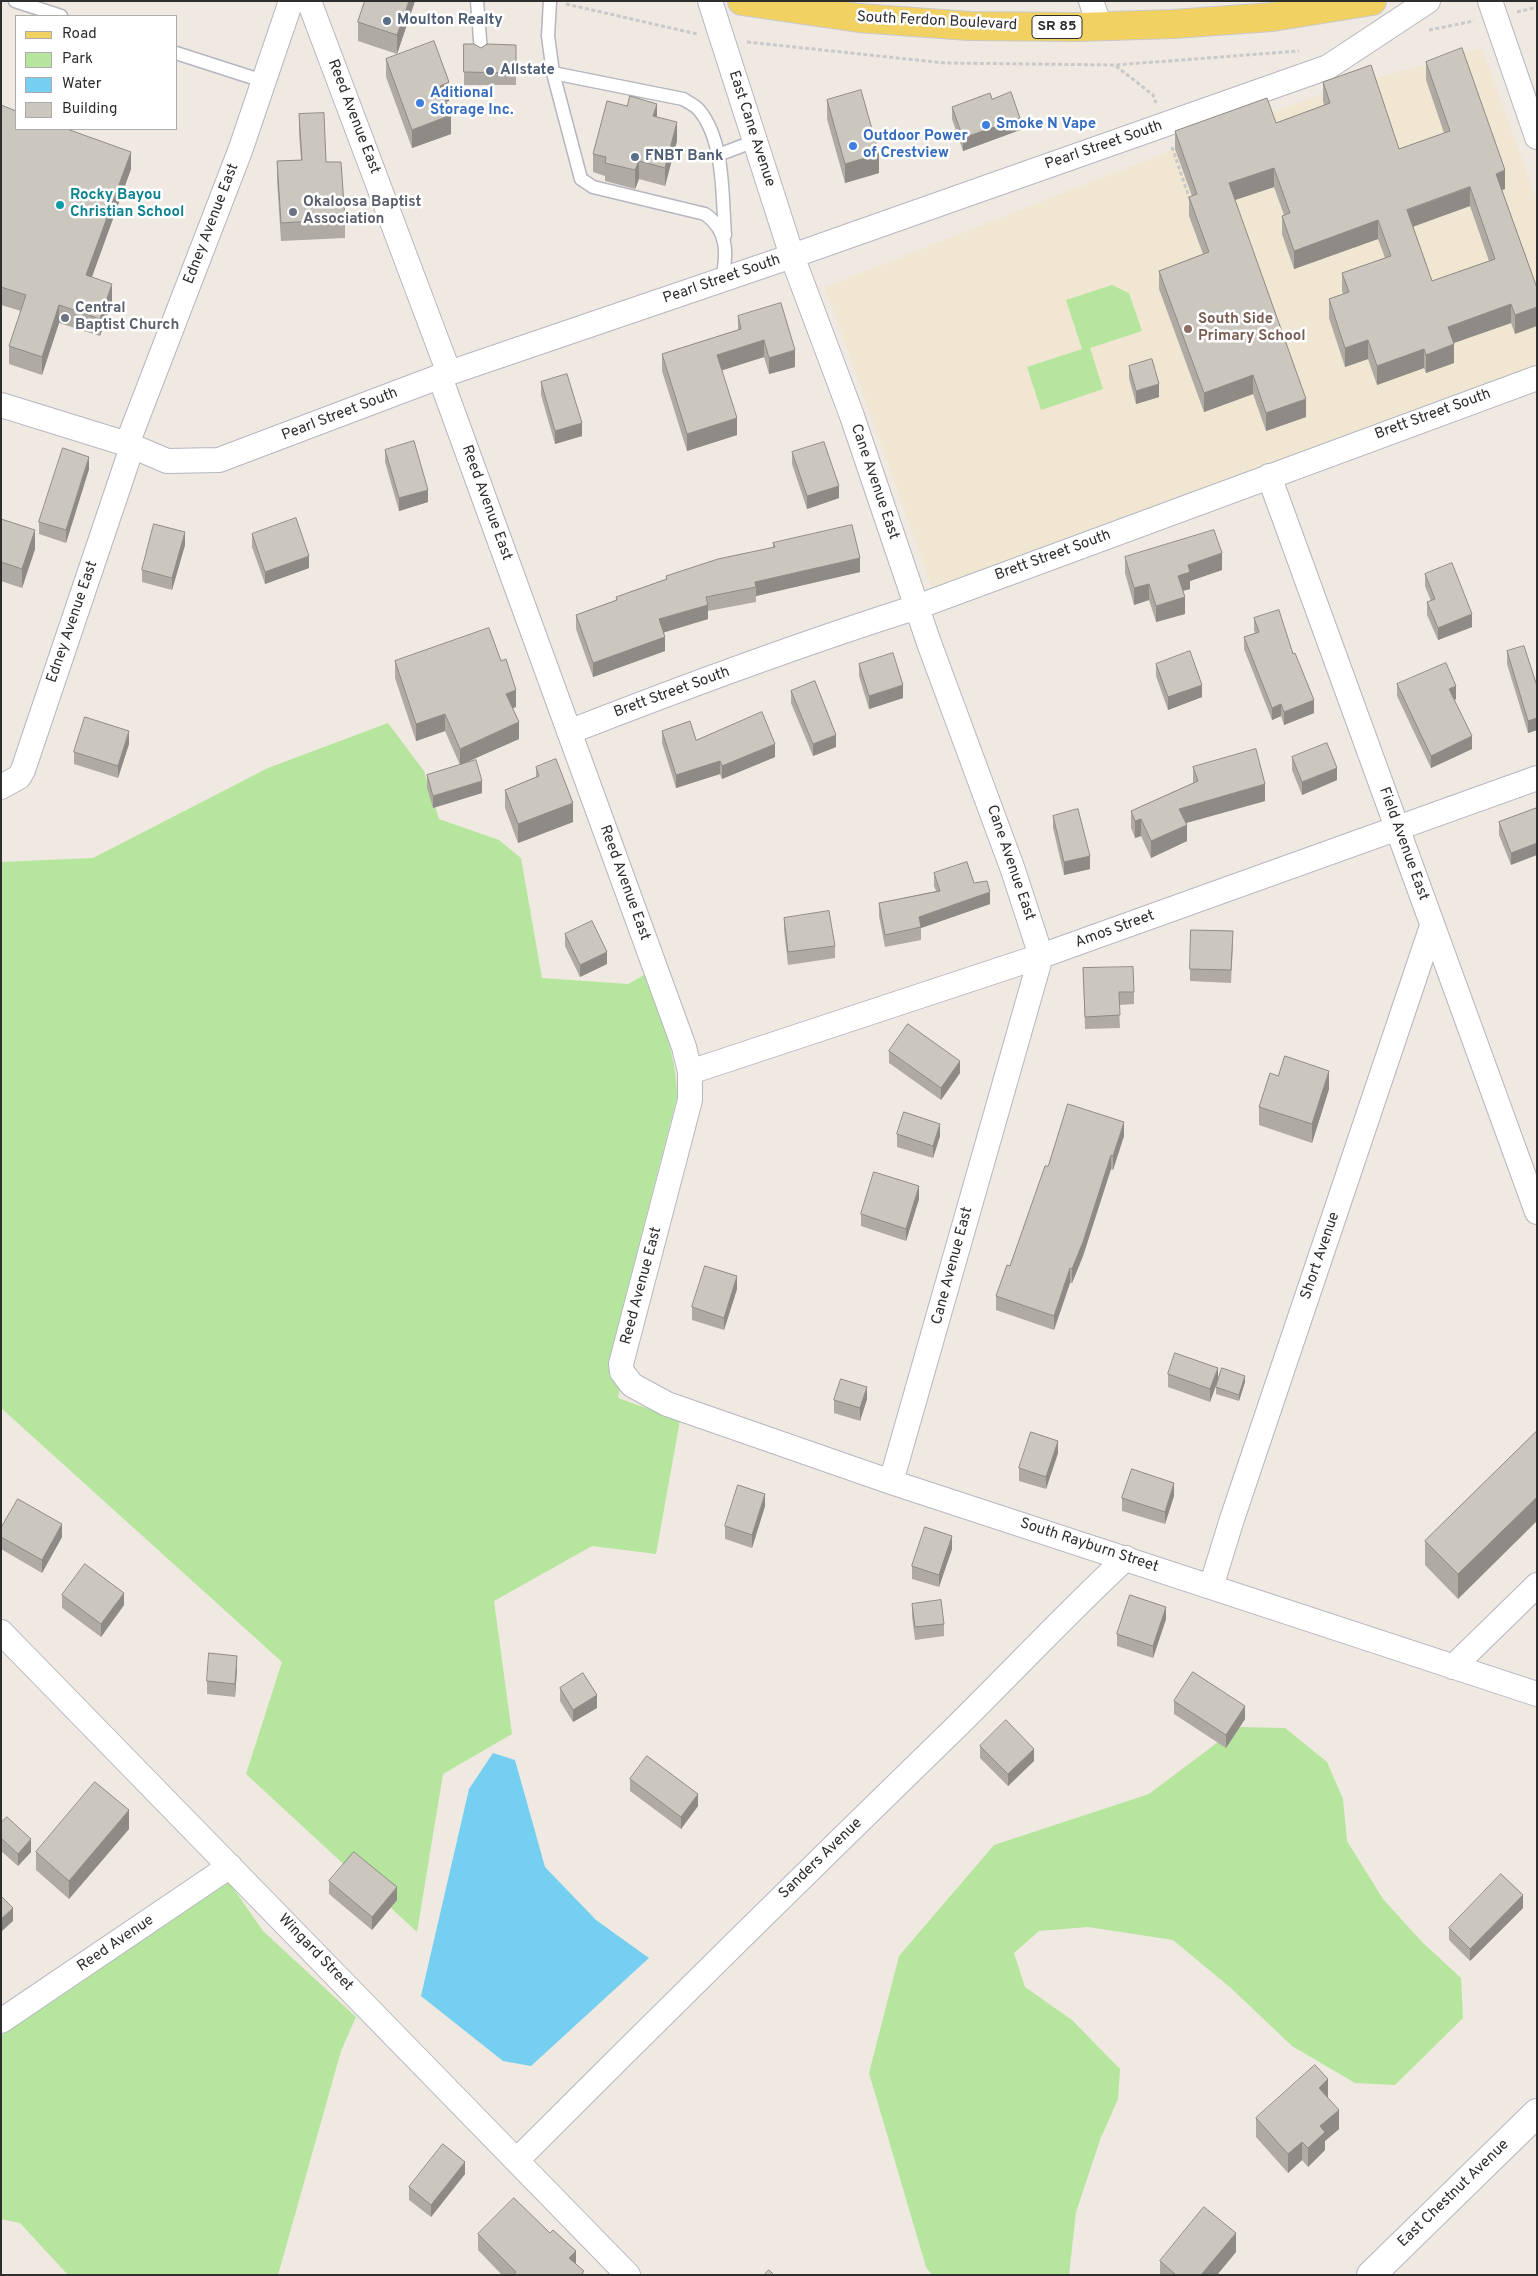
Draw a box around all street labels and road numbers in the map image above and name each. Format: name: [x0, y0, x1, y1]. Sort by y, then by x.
street label: South Ferdon Boulevard: [856, 9, 1018, 35]
road number: SR 85: [1032, 16, 1082, 38]
street label: Reed Avenue East: [323, 57, 383, 177]
street label: East Cane Avenue: [724, 69, 778, 189]
street label: Pearl Street South: [1043, 117, 1165, 175]
street label: Edney Avenue East: [181, 161, 243, 287]
street label: Pearl Street South: [661, 251, 783, 309]
street label: Pearl Street South: [279, 385, 401, 445]
street label: Brett Street South: [1373, 386, 1493, 444]
street label: Cane Avenue East: [846, 422, 902, 542]
street label: Reed Avenue East: [457, 443, 515, 563]
street label: Brett Street South: [993, 527, 1113, 585]
street label: Edney Avenue East: [44, 559, 102, 685]
street label: Brett Street South: [612, 664, 732, 722]
street label: Field Avenue East: [1374, 785, 1432, 903]
street label: Cane Avenue East: [982, 803, 1038, 923]
street label: Reed Avenue East: [595, 823, 653, 943]
street label: Amos Street: [1073, 907, 1157, 953]
street label: Cane Avenue East: [929, 1205, 977, 1327]
street label: Short Avenue: [1298, 1210, 1344, 1302]
street label: Reed Avenue East: [618, 1225, 666, 1347]
street label: South Rayburn Street: [1018, 1515, 1160, 1577]
street label: Sanders Avenue: [776, 1815, 866, 1903]
street label: Wingard Street: [274, 1911, 356, 1995]
street label: Reed Avenue: [74, 1912, 158, 1976]
street label: East Chestnut Avenue: [1395, 2136, 1513, 2252]

